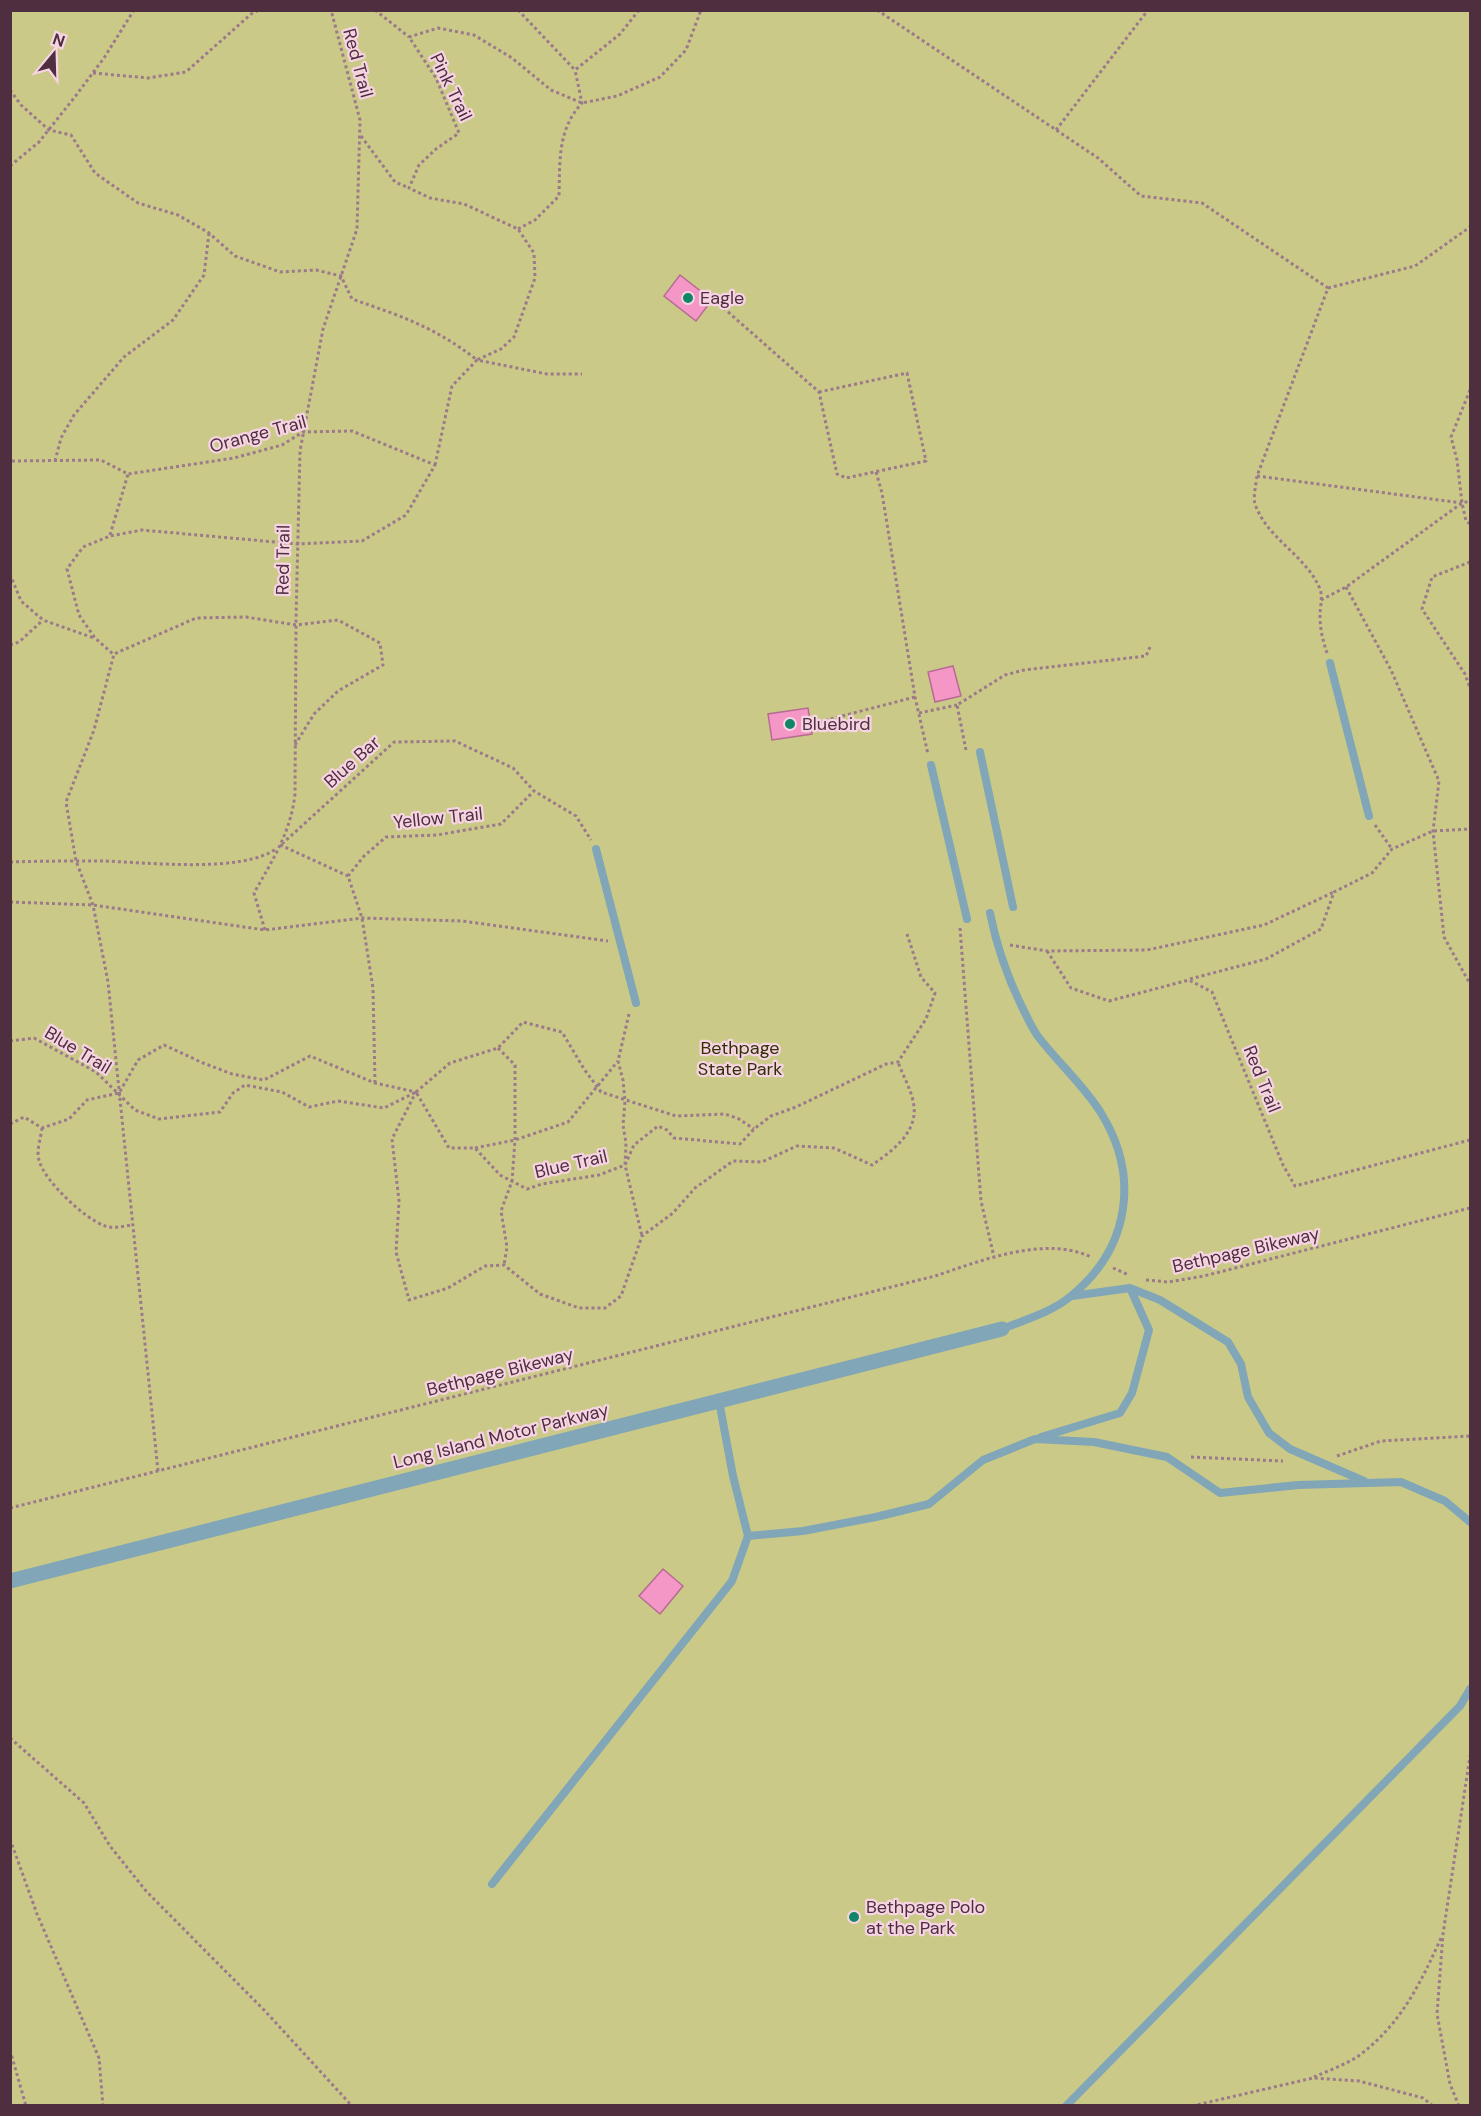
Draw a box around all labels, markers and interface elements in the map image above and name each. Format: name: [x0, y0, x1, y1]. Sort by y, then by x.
north arrow: [24, 24, 84, 84]
street label: Red Trail: [337, 26, 379, 100]
text: N: [50, 28, 68, 52]
street label: Pink Trail: [424, 49, 478, 125]
place label: Eagle: [700, 286, 744, 310]
marker: Eagle: [681, 291, 695, 305]
street label: Orange Trail: [207, 410, 309, 458]
street label: Red Trail: [270, 525, 296, 595]
place label: Bluebird: [802, 712, 871, 736]
marker: Bluebird: [783, 717, 797, 731]
street label: Blue Bar: [319, 730, 385, 794]
street label: Yellow Trail: [392, 801, 484, 835]
street label: Blue Trail: [40, 1021, 116, 1079]
park label: Bethpage State Park: [698, 1036, 782, 1081]
street label: Red Trail: [1238, 1042, 1286, 1116]
street label: Blue Trail: [532, 1144, 610, 1184]
street label: Bethpage Bikeway: [1170, 1221, 1322, 1279]
street label: Bethpage Bikeway: [424, 1342, 576, 1402]
street label: Long Island Motor Parkway: [391, 1398, 611, 1474]
place label: Bethpage Polo at the Park: [866, 1895, 985, 1940]
marker: Bethpage Polo at the Park: [847, 1910, 861, 1924]

